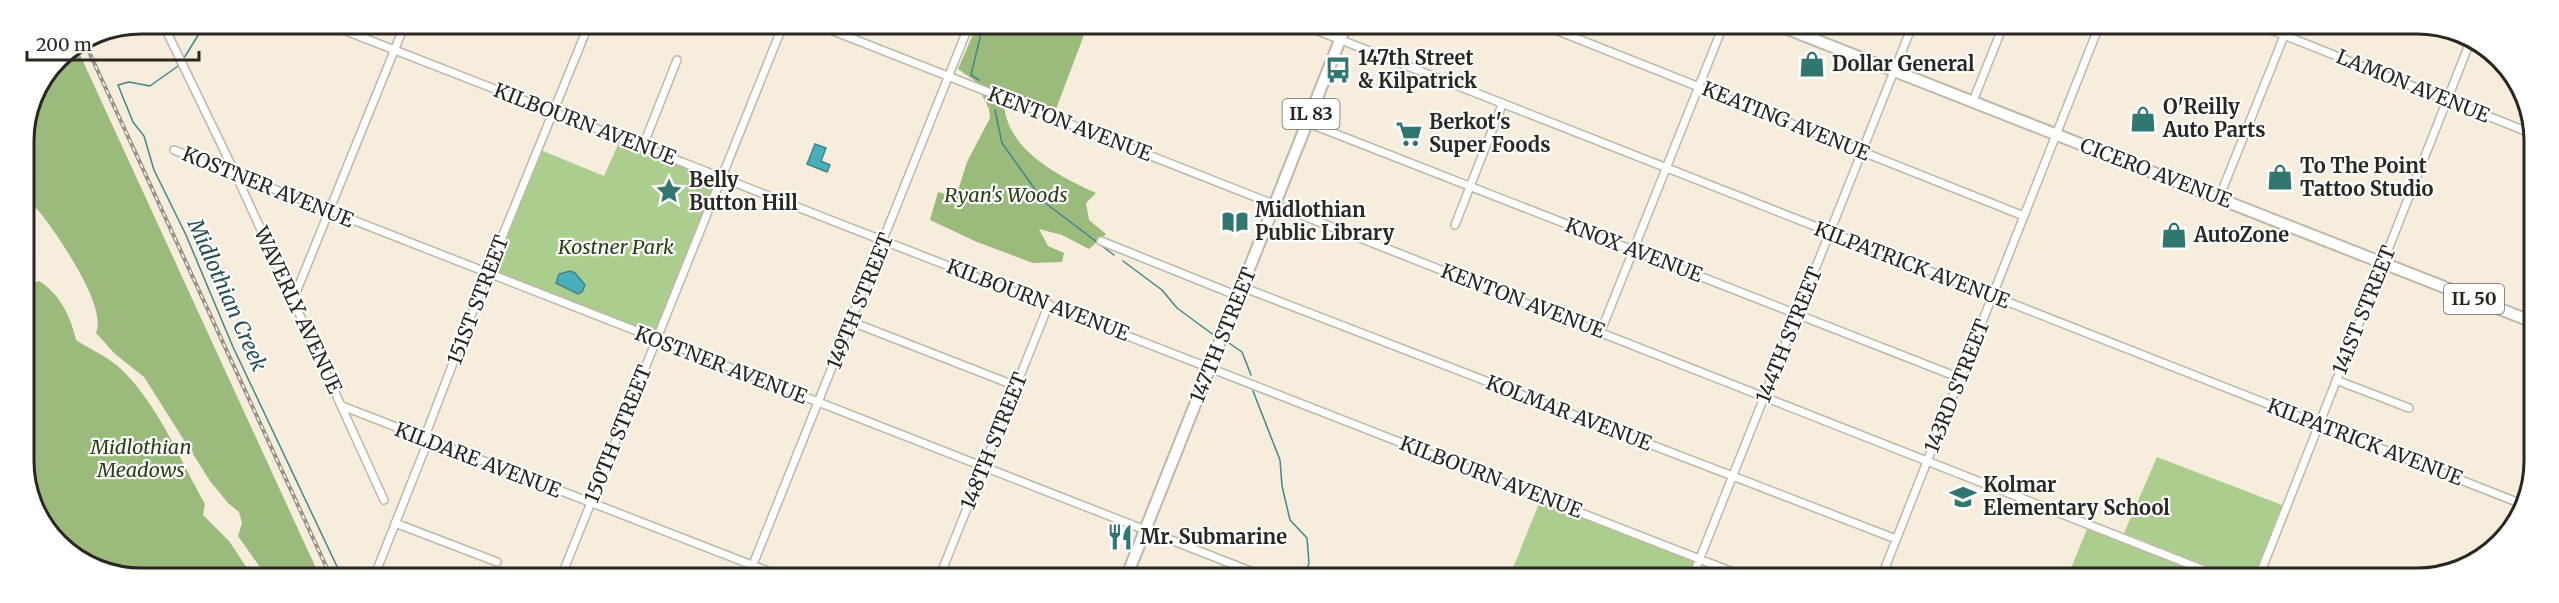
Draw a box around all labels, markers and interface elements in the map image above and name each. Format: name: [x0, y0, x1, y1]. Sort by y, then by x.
scale bar: [27, 24, 200, 62]
text: 200 m: [36, 33, 92, 56]
street label: LAMON AVENUE: [2333, 43, 2494, 128]
place label: 147th Street & Kilpatrick: [1358, 45, 1477, 93]
shop icon: Dollar General: [1797, 49, 1827, 79]
place label: Dollar General: [1832, 51, 1975, 76]
bus stop icon: 147th Street & Kilpatrick: [1323, 55, 1353, 85]
street label: KEATING AVENUE: [1699, 75, 1874, 166]
street label: KILBOURN AVENUE: [490, 77, 680, 170]
street label: KENTON AVENUE: [985, 81, 1156, 166]
place label: O'Reilly Auto Parts: [2162, 94, 2265, 142]
road number: IL 83: [1282, 99, 1340, 129]
shop icon: O'Reilly Auto Parts: [2128, 104, 2158, 134]
place label: Berkot's Super Foods: [1429, 109, 1551, 157]
supermarket icon: Berkot's Super Foods: [1394, 119, 1424, 149]
street label: CICERO AVENUE: [2077, 132, 2236, 213]
street label: KOSTNER AVENUE: [179, 141, 358, 232]
place label: To The Point Tattoo Studio: [2300, 153, 2434, 201]
shop icon: To The Point Tattoo Studio: [2265, 162, 2295, 192]
place label: Belly Button Hill: [689, 167, 798, 215]
place icon: Belly Button Hill: [654, 176, 684, 206]
park label: Ryan's Woods: [944, 182, 1068, 207]
place label: Midlothian Public Library: [1255, 197, 1395, 245]
library icon: Midlothian Public Library: [1220, 207, 1250, 237]
street label: KNOX AVENUE: [1562, 212, 1707, 287]
water label: Midlothian Creek: [181, 214, 273, 376]
street label: KILPATRICK AVENUE: [1811, 216, 2014, 313]
shop icon: AutoZone: [2159, 220, 2189, 250]
street label: WAVERLY AVENUE: [248, 222, 348, 397]
place label: AutoZone: [2193, 222, 2289, 247]
street label: 149TH STREET: [821, 229, 898, 373]
street label: 151ST STREET: [441, 231, 514, 368]
park label: Kostner Park: [557, 234, 674, 259]
street label: 141ST STREET: [2326, 242, 2401, 378]
street label: KILBOURN AVENUE: [943, 253, 1133, 346]
street label: KENTON AVENUE: [1438, 258, 1609, 343]
street label: 144TH STREET: [1750, 263, 1827, 406]
street label: 147TH STREET: [1184, 264, 1261, 406]
road number: IL 50: [2444, 284, 2504, 314]
street label: 143RD STREET: [1918, 315, 1995, 456]
street label: KOSTNER AVENUE: [631, 320, 811, 409]
street label: 150TH STREET: [579, 361, 657, 506]
street label: 148TH STREET: [955, 369, 1032, 513]
street label: KOLMAR AVENUE: [1483, 369, 1656, 456]
street label: KILPATRICK AVENUE: [2264, 393, 2467, 490]
street label: KILDARE AVENUE: [392, 416, 565, 503]
street label: KILBOURN AVENUE: [1396, 430, 1586, 523]
park label: Midlothian Meadows: [90, 434, 192, 482]
place label: Kolmar Elementary School: [1983, 472, 2170, 520]
school or university icon: Kolmar Elementary School: [1948, 482, 1978, 512]
restaurant icon: Mr. Submarine: [1105, 522, 1135, 552]
place label: Mr. Submarine: [1140, 524, 1287, 549]

